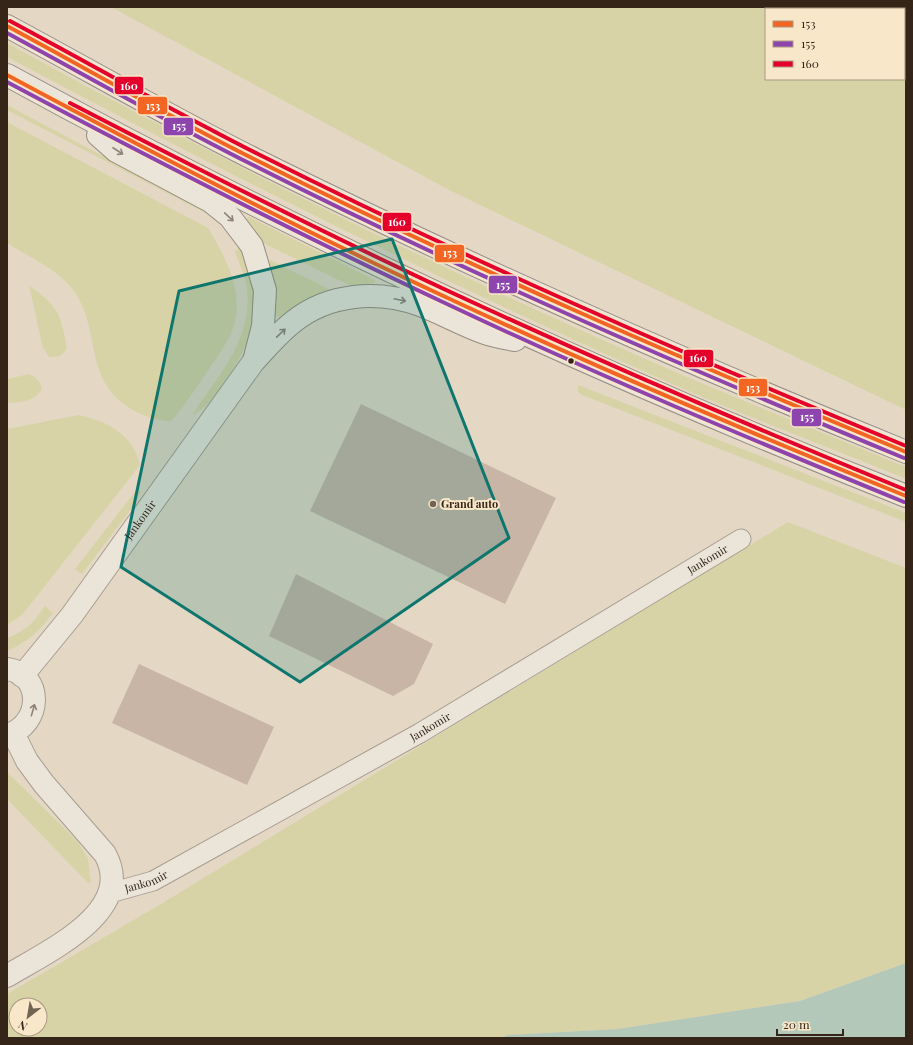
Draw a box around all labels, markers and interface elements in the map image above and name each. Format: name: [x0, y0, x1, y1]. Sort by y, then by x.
legend: [765, 8, 905, 80]
text: 153: [801, 15, 816, 31]
text: 155: [801, 35, 815, 51]
text: 160: [801, 55, 819, 71]
line badge: 160: [114, 76, 144, 95]
text: 160: [120, 78, 138, 93]
line badge: 153: [137, 96, 168, 115]
text: 153: [146, 98, 160, 113]
line badge: 155: [163, 117, 194, 136]
text: 155: [172, 118, 186, 133]
one-way arrow: [112, 147, 123, 155]
line badge: 160: [382, 212, 412, 232]
one-way arrow: [224, 213, 234, 222]
text: 160: [388, 214, 406, 229]
line badge: 153: [434, 244, 465, 263]
text: 153: [443, 245, 457, 260]
line badge: 155: [488, 275, 518, 294]
text: 155: [496, 277, 510, 292]
one-way arrow: [394, 296, 407, 304]
one-way arrow: [276, 328, 286, 338]
line badge: 160: [683, 349, 714, 368]
text: 160: [689, 350, 707, 365]
unlabelled marker: [566, 356, 576, 366]
line badge: 153: [738, 378, 768, 397]
text: 153: [746, 380, 760, 395]
line badge: 155: [791, 408, 822, 427]
text: 155: [800, 409, 814, 424]
place label: Grand auto: [441, 496, 498, 511]
street label: Jankomir: [120, 497, 159, 543]
marker: Grand auto: [428, 499, 438, 509]
street label: Jankomir: [683, 541, 731, 577]
one-way arrow: [29, 704, 37, 717]
street label: Jankomir: [406, 708, 453, 745]
street label: Jankomir: [122, 866, 170, 896]
north arrow: [8, 997, 48, 1037]
scale bar: [777, 1011, 843, 1037]
text: 20 m: [783, 1016, 810, 1032]
text: N: [15, 1017, 30, 1034]

